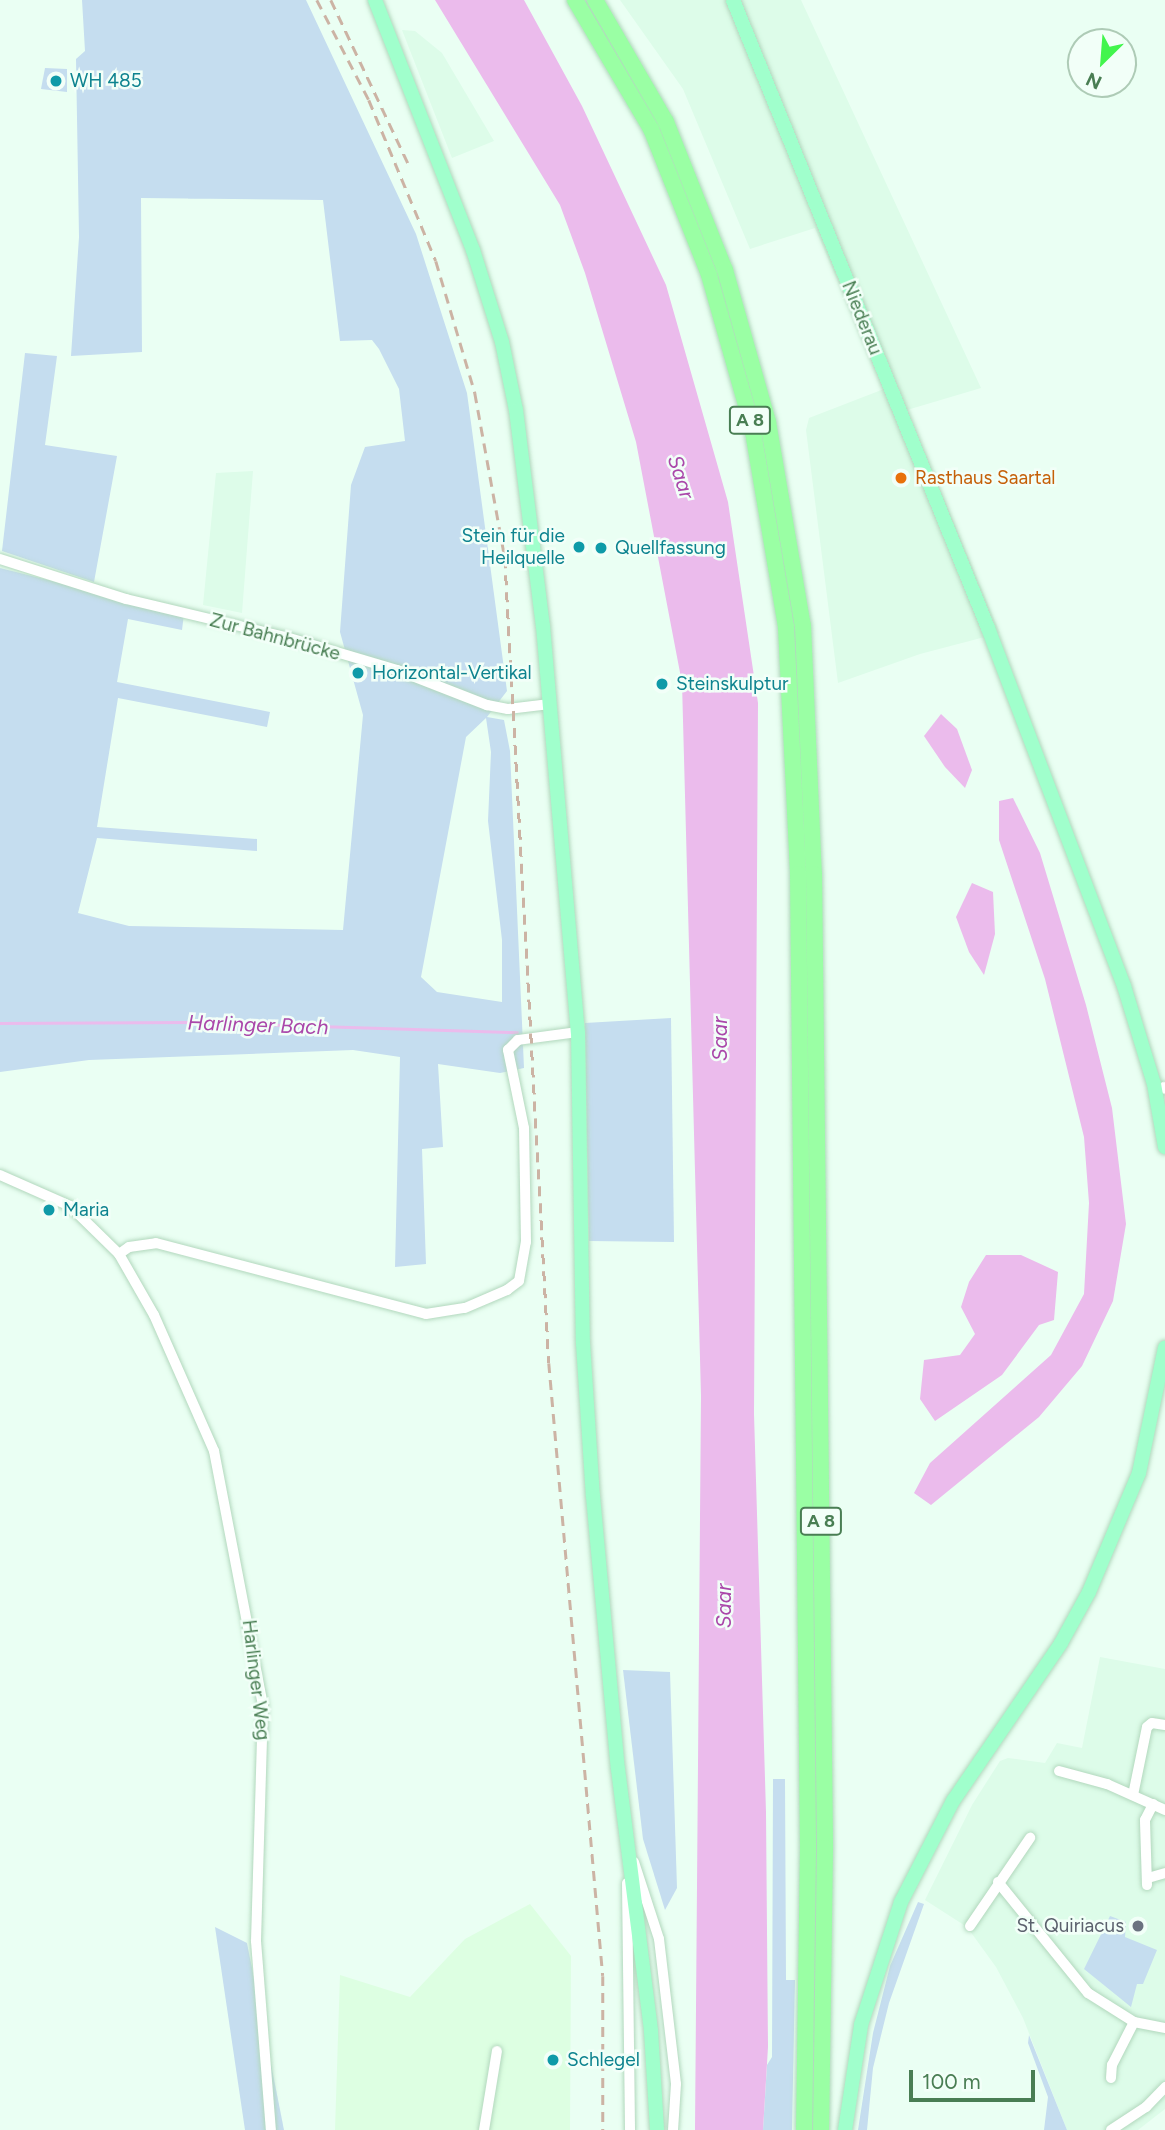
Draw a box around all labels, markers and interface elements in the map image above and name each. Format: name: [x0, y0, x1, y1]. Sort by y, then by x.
north arrow: [1067, 28, 1137, 98]
text: N: [1082, 67, 1105, 94]
place label: WH 485: [70, 70, 142, 92]
marker: WH 485: [48, 73, 64, 89]
street label: Niederau: [837, 278, 887, 358]
road number: A 8: [727, 406, 773, 434]
water label: Saar: [662, 452, 700, 502]
place label: Rasthaus Saartal: [915, 467, 1056, 489]
marker: Rasthaus Saartal: [893, 470, 909, 486]
place label: Stein für die Heilquelle: [461, 525, 565, 569]
place label: Quellfassung: [615, 537, 726, 559]
marker: Stein für die Heilquelle: [571, 539, 587, 555]
marker: Quellfassung: [593, 540, 609, 556]
street label: Zur Bahnbrücke: [207, 609, 343, 665]
place label: Horizontal-Vertikal: [372, 662, 532, 684]
marker: Horizontal-Vertikal: [350, 665, 366, 681]
place label: Steinskulptur: [676, 673, 788, 695]
marker: Steinskulptur: [654, 676, 670, 692]
water label: Harlinger Bach: [187, 1010, 329, 1040]
water label: Saar: [707, 1017, 733, 1061]
place label: Maria: [63, 1199, 109, 1221]
marker: Maria: [41, 1202, 57, 1218]
road number: A 8: [798, 1506, 844, 1536]
water label: Saar: [711, 1584, 737, 1628]
street label: Harlinger Weg: [237, 1618, 275, 1742]
place label: St. Quiriacus: [1016, 1915, 1124, 1937]
marker: St. Quiriacus: [1130, 1918, 1146, 1934]
place label: Schlegel: [567, 2049, 640, 2071]
marker: Schlegel: [545, 2052, 561, 2068]
scale bar: [913, 2056, 1039, 2100]
text: 100 m: [922, 2069, 981, 2094]

